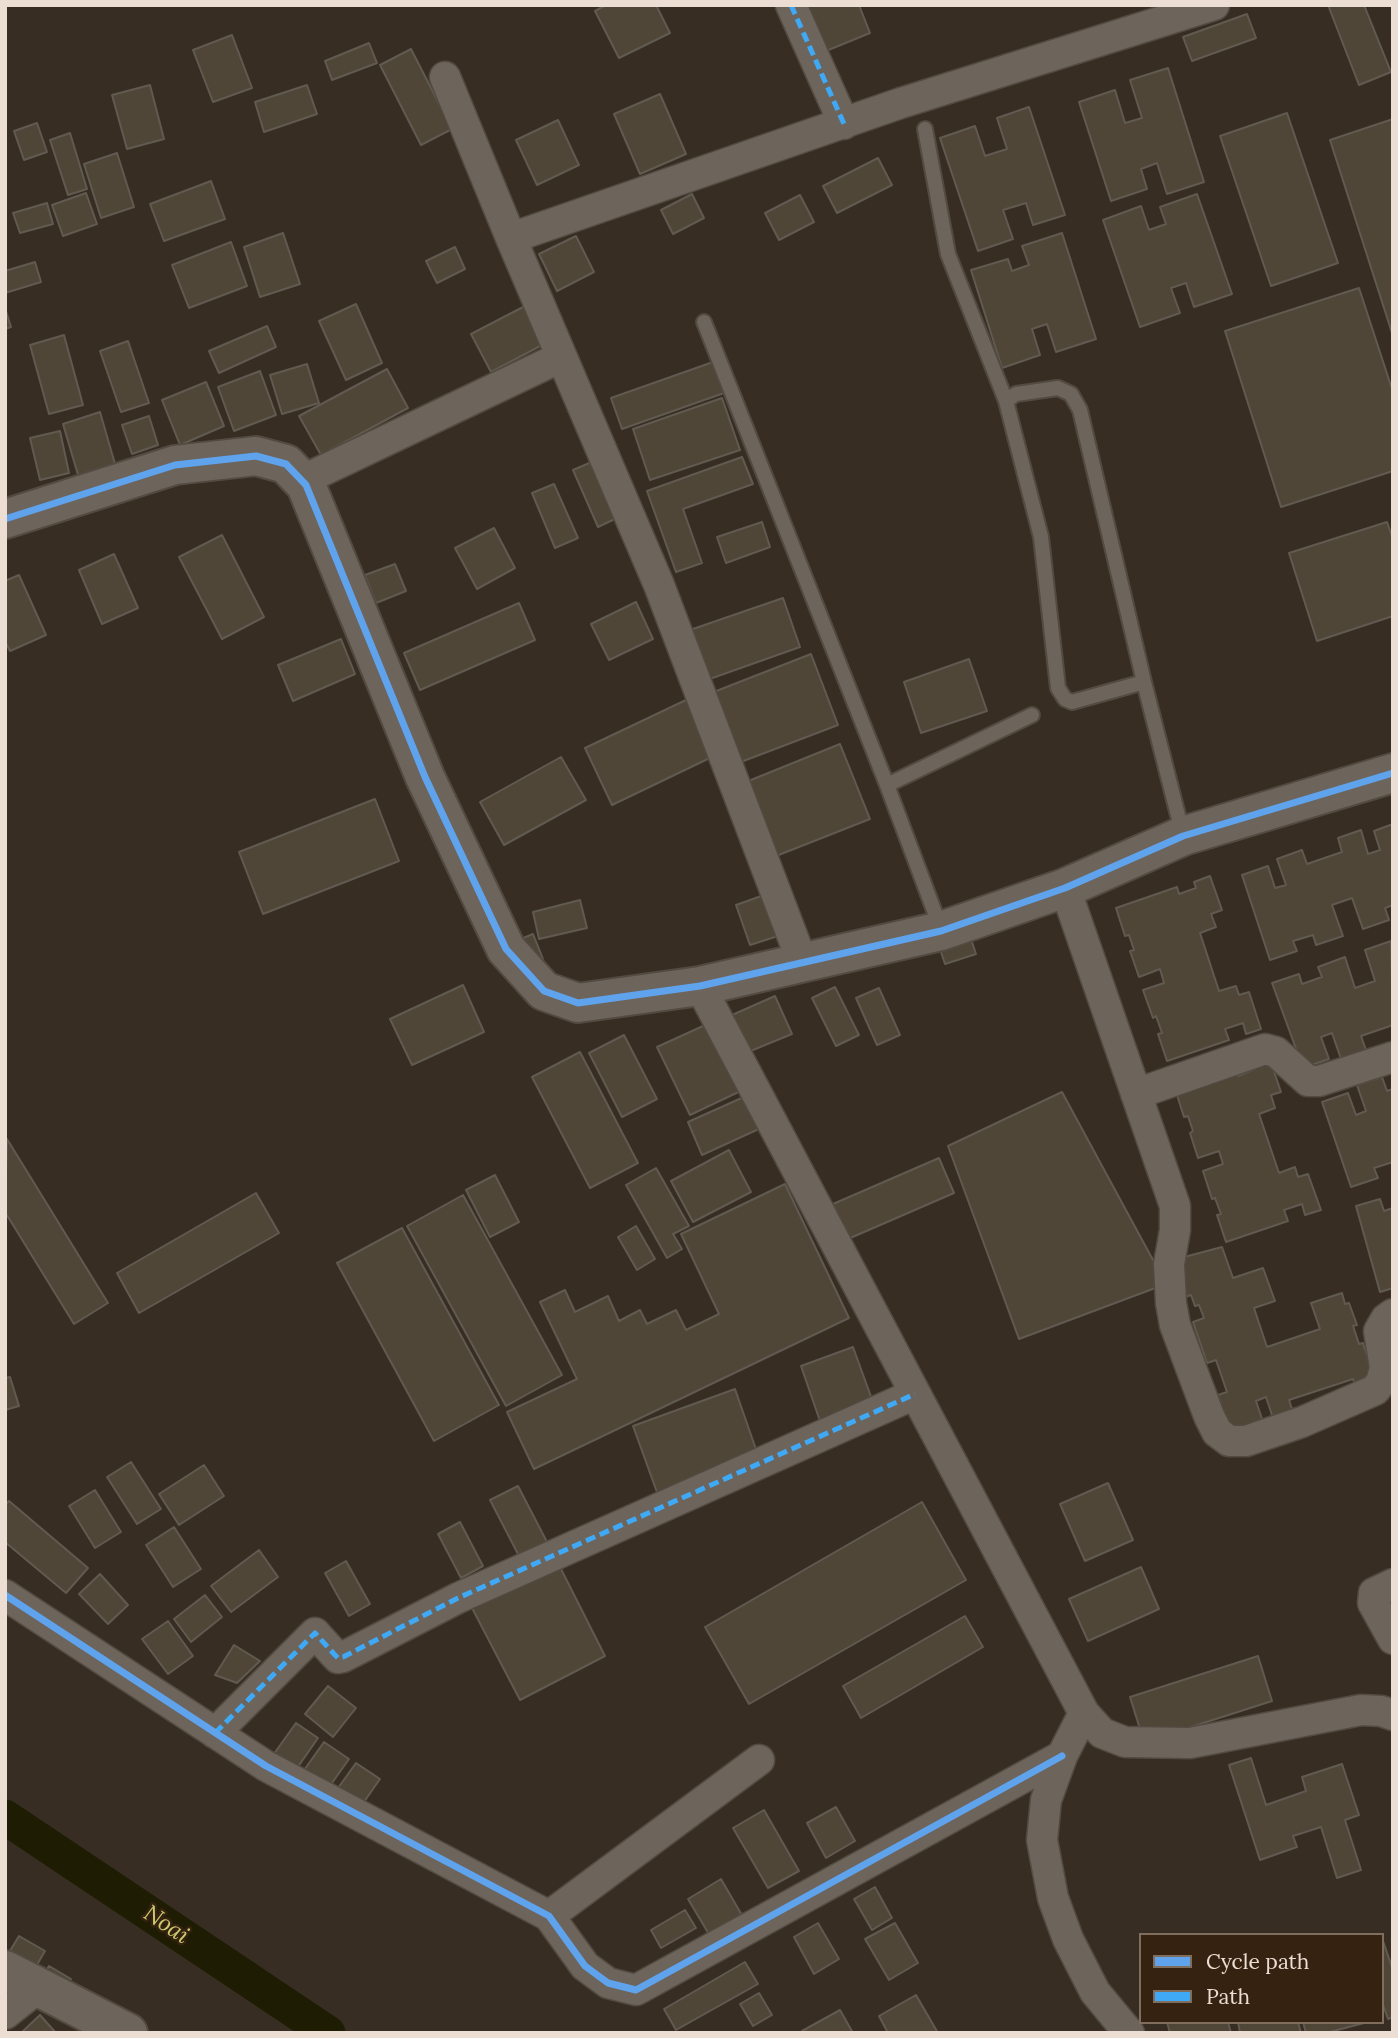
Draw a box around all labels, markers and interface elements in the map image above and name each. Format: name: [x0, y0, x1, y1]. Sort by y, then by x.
water label: Noai: [138, 1900, 194, 1950]
legend: [1139, 1933, 1384, 2024]
text: Cycle path: [1206, 1948, 1309, 1975]
text: Path: [1206, 1983, 1250, 2010]

